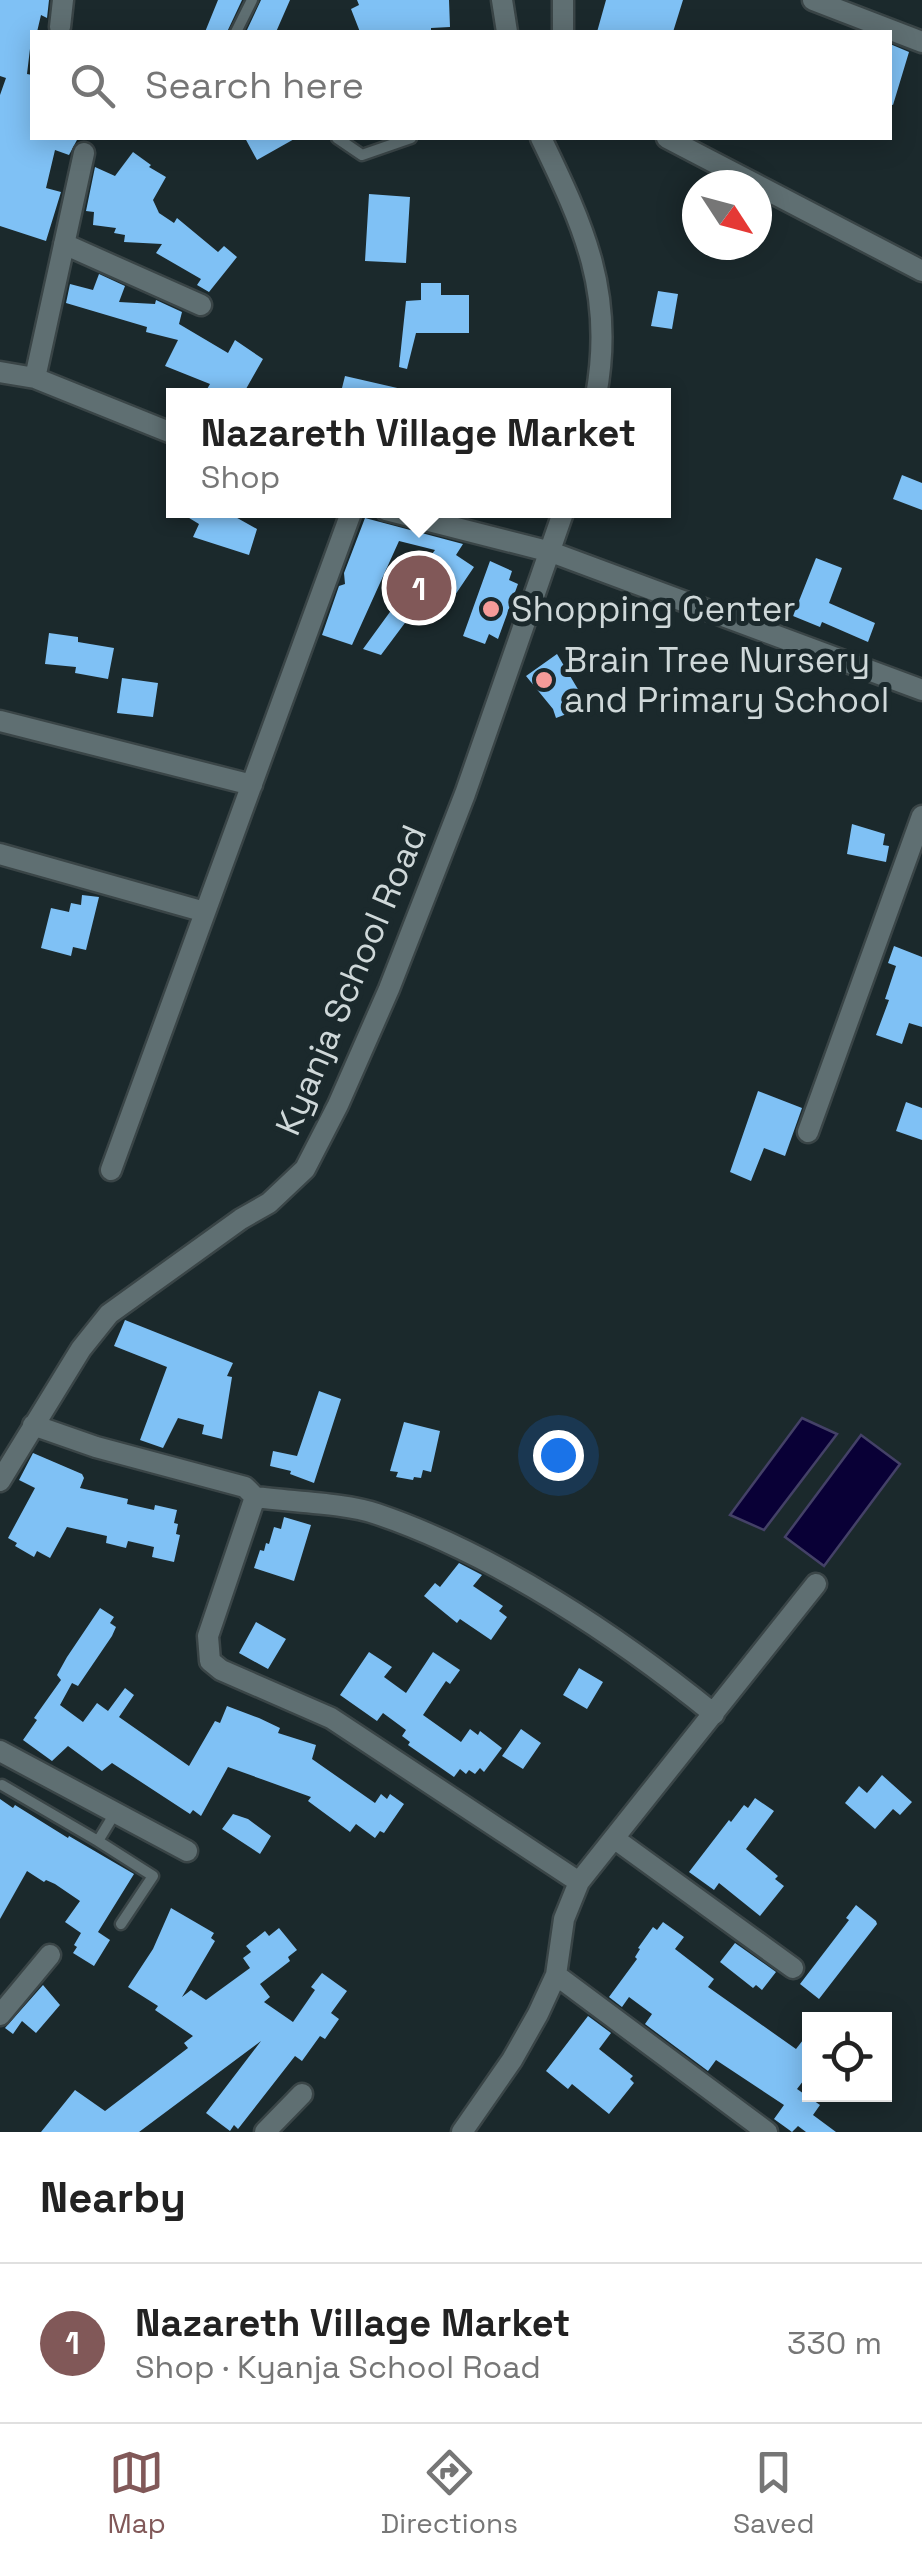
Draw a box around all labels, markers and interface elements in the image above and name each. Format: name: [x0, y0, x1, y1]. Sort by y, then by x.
search box: [30, 30, 892, 140]
icon: search: [65, 58, 120, 113]
text: Search here: [145, 61, 364, 109]
north arrow: [682, 170, 772, 260]
popup: [166, 388, 671, 518]
text: Nazareth Village Market: [201, 409, 636, 457]
text: Shop: [201, 457, 280, 497]
pin: 1: [386, 550, 452, 626]
place label: Shopping Center: [511, 587, 796, 631]
marker: Shopping Center: [480, 598, 502, 620]
place label: Brain Tree Nursery and Primary School: [564, 638, 889, 722]
marker: Brain Tree Nursery and Primary School: [533, 669, 555, 691]
street label: Kyanja School Road: [266, 818, 436, 1142]
your location: [533, 1430, 584, 1481]
map controls: [802, 2012, 892, 2102]
button: locate: [802, 2012, 892, 2102]
text: Nearby: [40, 2171, 186, 2224]
text: Nazareth Village Market: [135, 2299, 570, 2347]
text: 1: [65, 2323, 80, 2363]
text: 330 m: [787, 2323, 882, 2363]
text: Shop · Kyanja School Road: [135, 2347, 541, 2387]
tab: Map: [107, 2445, 166, 2541]
tab: Directions: [381, 2445, 518, 2541]
tab: Saved: [733, 2445, 815, 2541]

